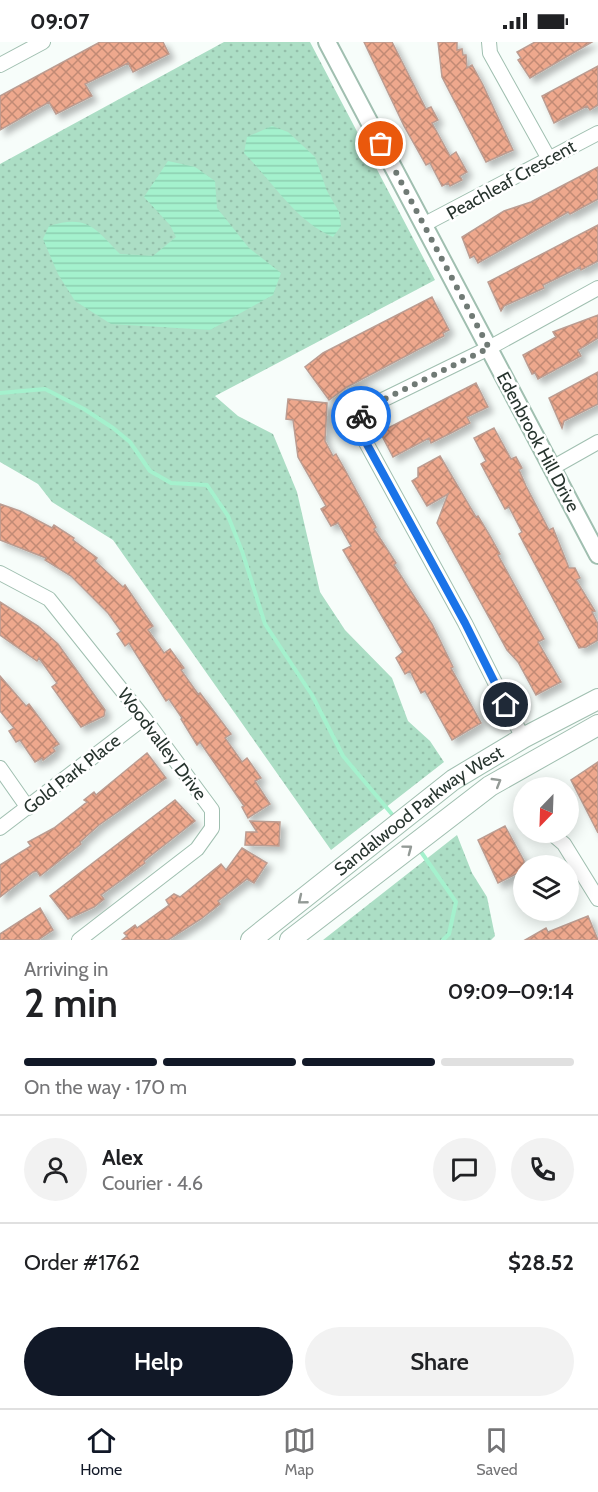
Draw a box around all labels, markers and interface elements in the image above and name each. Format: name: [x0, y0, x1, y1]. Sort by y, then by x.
text: 09:07: [30, 8, 90, 35]
pin: [355, 118, 406, 169]
icon: bag: [364, 127, 397, 160]
street label: Peachleaf Crescent: [443, 135, 579, 225]
street label: Edenbrook Hill Drive: [492, 368, 584, 516]
courier: [331, 386, 391, 446]
icon: bike: [345, 400, 378, 433]
pin: [480, 679, 531, 730]
street label: Woodvalley Drive: [113, 684, 211, 804]
icon: home: [489, 688, 522, 721]
street label: Gold Park Place: [19, 729, 125, 819]
street label: Sandalwood Parkway West: [330, 741, 507, 881]
north arrow: [513, 777, 579, 843]
map controls: [513, 777, 579, 921]
one-way arrow: [491, 778, 501, 790]
one-way arrow: [401, 845, 412, 856]
button: layers: [513, 855, 579, 921]
one-way arrow: [297, 893, 308, 904]
text: Arriving in: [24, 957, 108, 981]
text: 09:09–09:14: [448, 978, 574, 1005]
text: 2 min: [24, 979, 118, 1027]
text: On the way · 170 m: [24, 1075, 187, 1099]
button: person: [24, 1138, 87, 1201]
button: chat: [433, 1138, 496, 1201]
button: phone: [511, 1138, 574, 1201]
text: Alex: [102, 1144, 143, 1171]
text: Courier · 4.6: [102, 1171, 203, 1195]
text: Order #1762: [24, 1249, 140, 1276]
text: $28.52: [508, 1249, 574, 1276]
button: Help: [24, 1327, 293, 1396]
button: Share: [305, 1327, 574, 1396]
tab: Home: [80, 1424, 122, 1479]
tab: Map: [283, 1424, 316, 1479]
tab: Saved: [476, 1424, 518, 1479]

